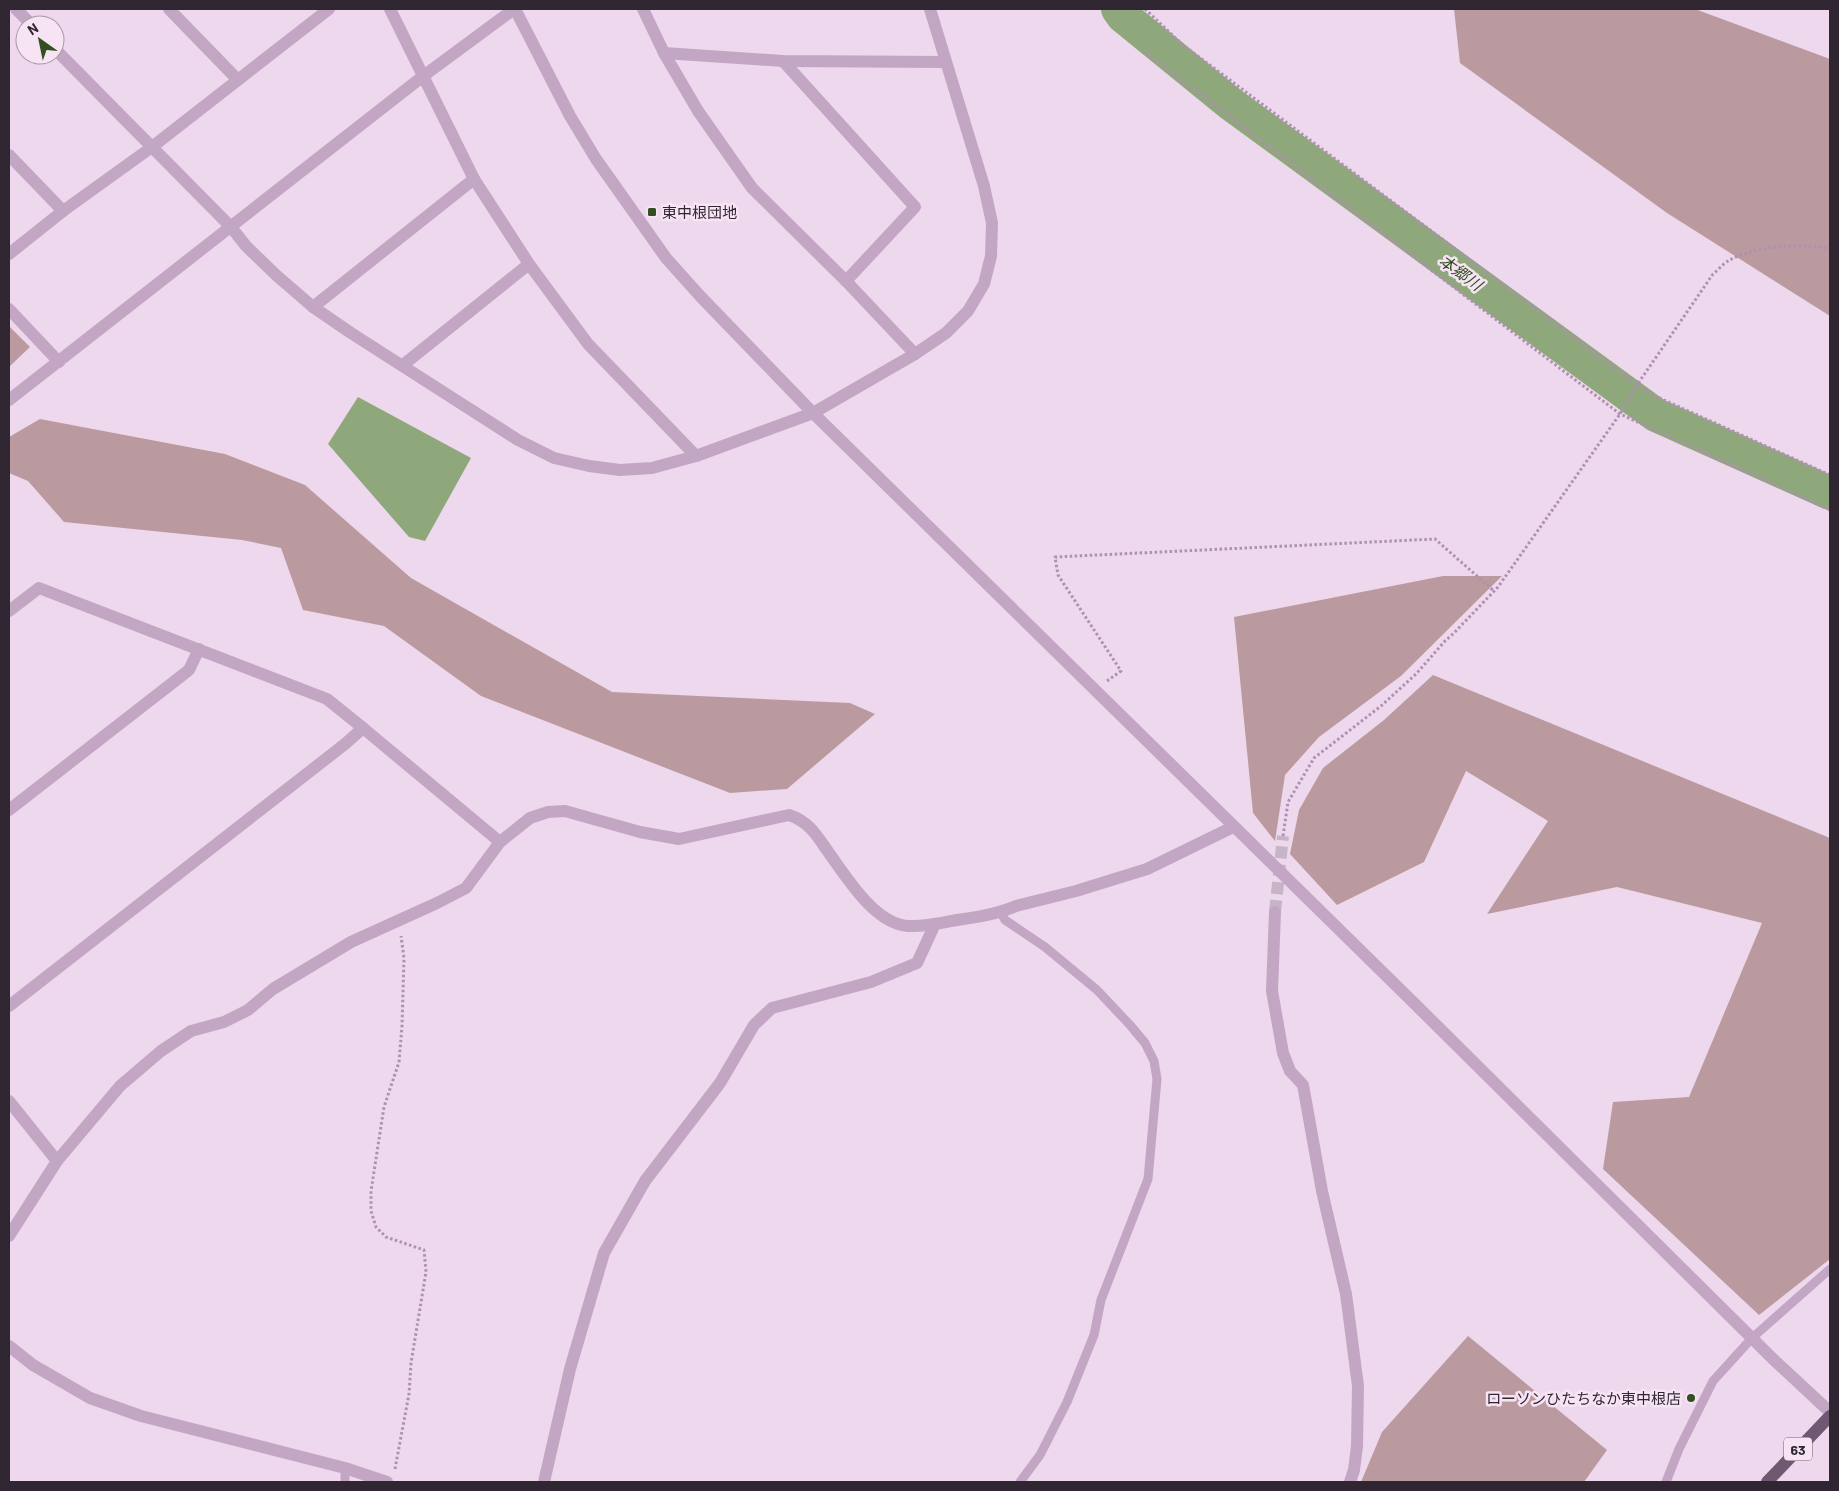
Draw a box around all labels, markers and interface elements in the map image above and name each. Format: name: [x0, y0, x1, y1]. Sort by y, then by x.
north arrow: [15, 15, 65, 65]
text: N: [24, 19, 41, 38]
place label: 東中根団地: [662, 203, 737, 221]
marker: 東中根団地: [646, 206, 658, 218]
water label: 本郷川: [1436, 250, 1488, 295]
place label: ローソンひたちなか東中根店: [1486, 1389, 1681, 1407]
marker: ローソンひたちなか東中根店: [1685, 1392, 1697, 1404]
road number: 63: [1784, 1438, 1812, 1460]

